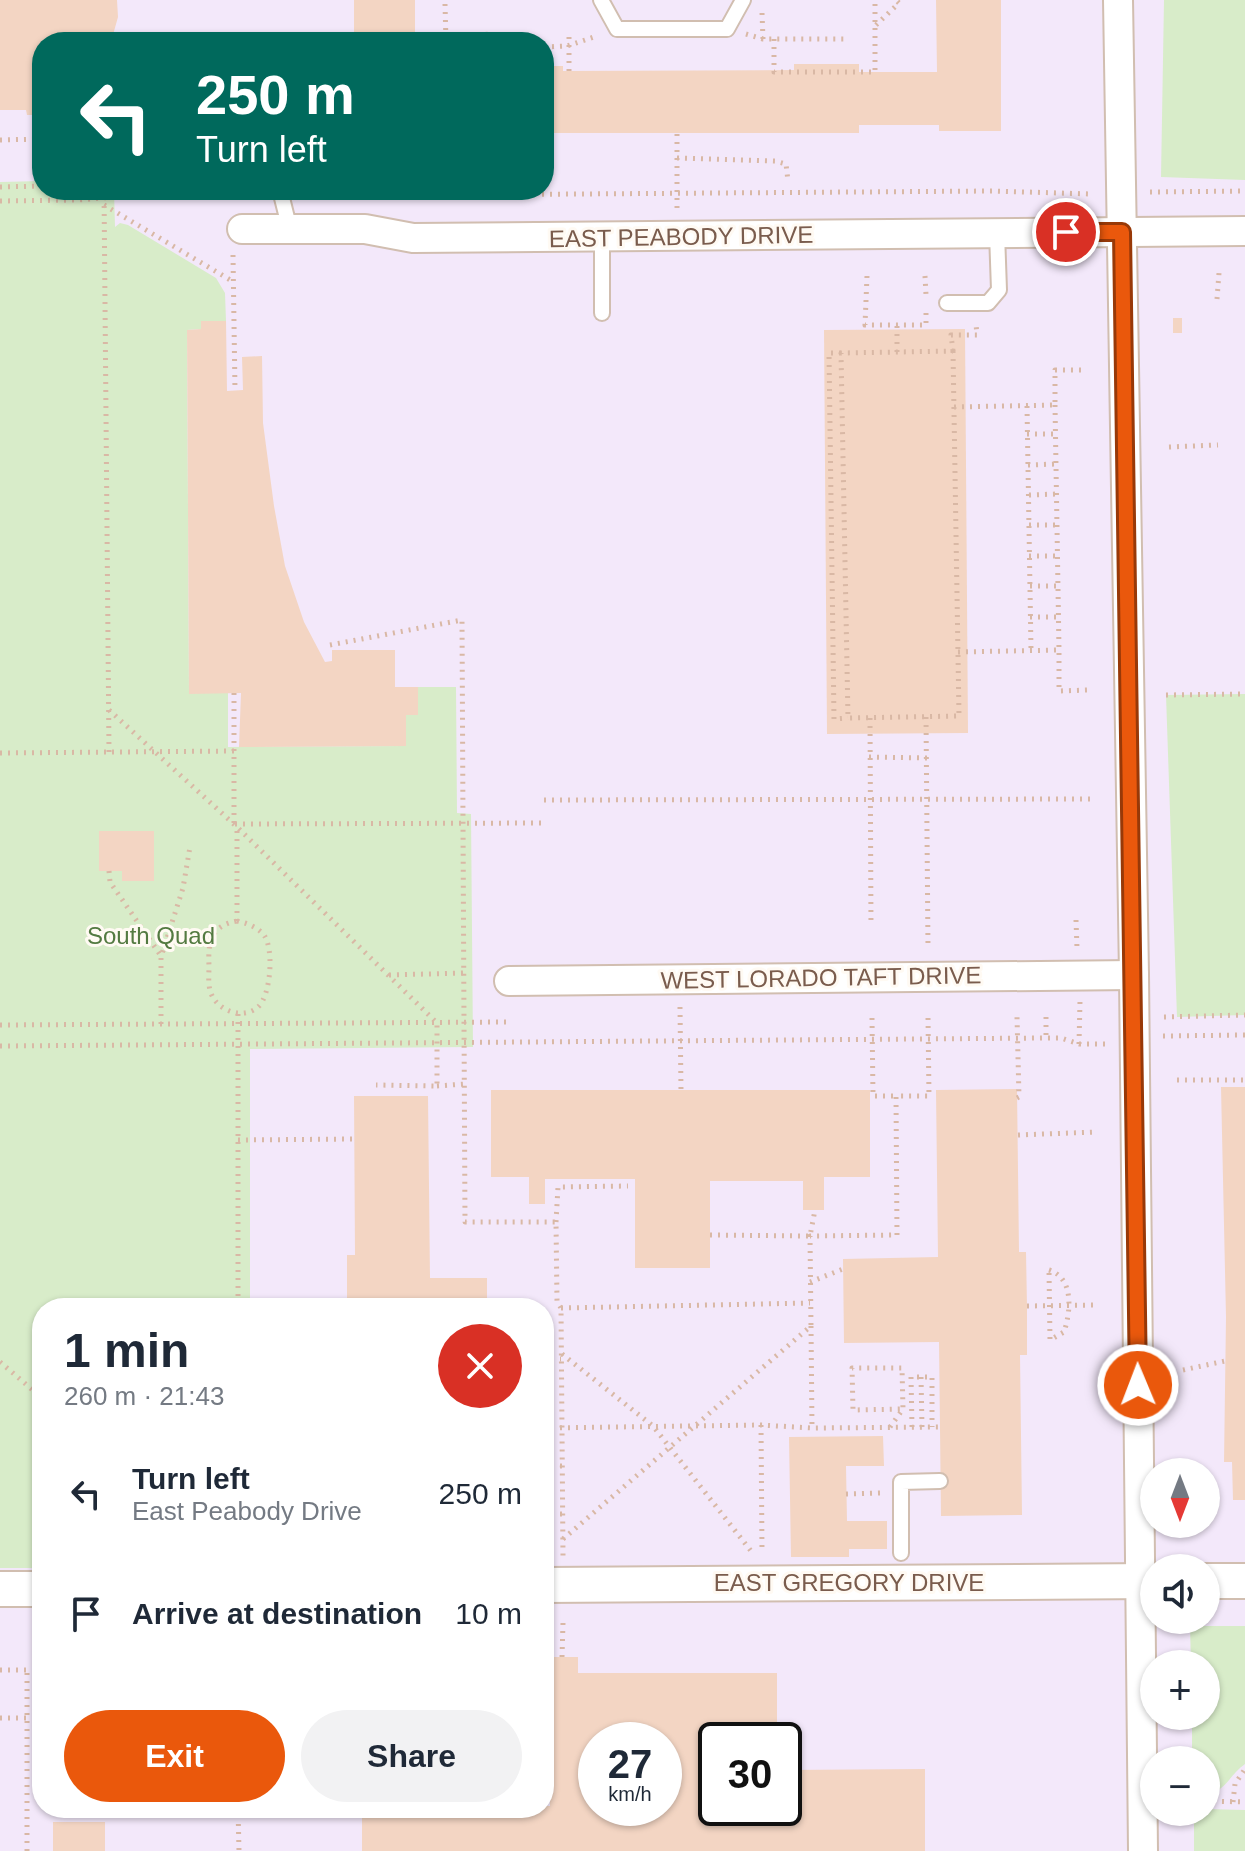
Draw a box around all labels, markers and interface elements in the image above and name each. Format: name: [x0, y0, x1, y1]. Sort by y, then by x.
text: 250 m: [196, 63, 355, 126]
icon: left: [64, 64, 168, 168]
text: Turn left: [196, 129, 327, 170]
pin: [1032, 198, 1100, 266]
icon: arrive: [1044, 210, 1088, 254]
street label: EAST PEABODY DRIVE: [549, 221, 813, 252]
park label: South Quad: [87, 922, 215, 949]
street label: WEST LORADO TAFT DRIVE: [660, 961, 982, 994]
text: 1 min: [64, 1324, 189, 1377]
button: close: [438, 1324, 522, 1408]
position arrow: [1096, 1343, 1180, 1427]
text: 260 m · 21:43: [64, 1381, 224, 1411]
north arrow: [1140, 1458, 1220, 1538]
map controls: [1140, 1458, 1220, 1826]
text: Turn left: [132, 1462, 250, 1495]
icon: left: [64, 1472, 108, 1516]
text: 250 m: [439, 1477, 522, 1510]
text: East Peabody Drive: [132, 1496, 362, 1526]
button: sound: [1140, 1554, 1220, 1634]
street label: EAST GREGORY DRIVE: [714, 1569, 984, 1596]
icon: arrive: [64, 1592, 108, 1636]
text: Arrive at destination: [132, 1597, 422, 1630]
text: 10 m: [455, 1597, 522, 1630]
button: +: [1140, 1650, 1220, 1730]
button: Exit: [64, 1710, 285, 1802]
button: Share: [301, 1710, 522, 1802]
speed limit sign: 30: [698, 1722, 802, 1826]
text: 27: [608, 1742, 652, 1786]
button: −: [1140, 1746, 1220, 1826]
text: km/h: [608, 1783, 652, 1805]

